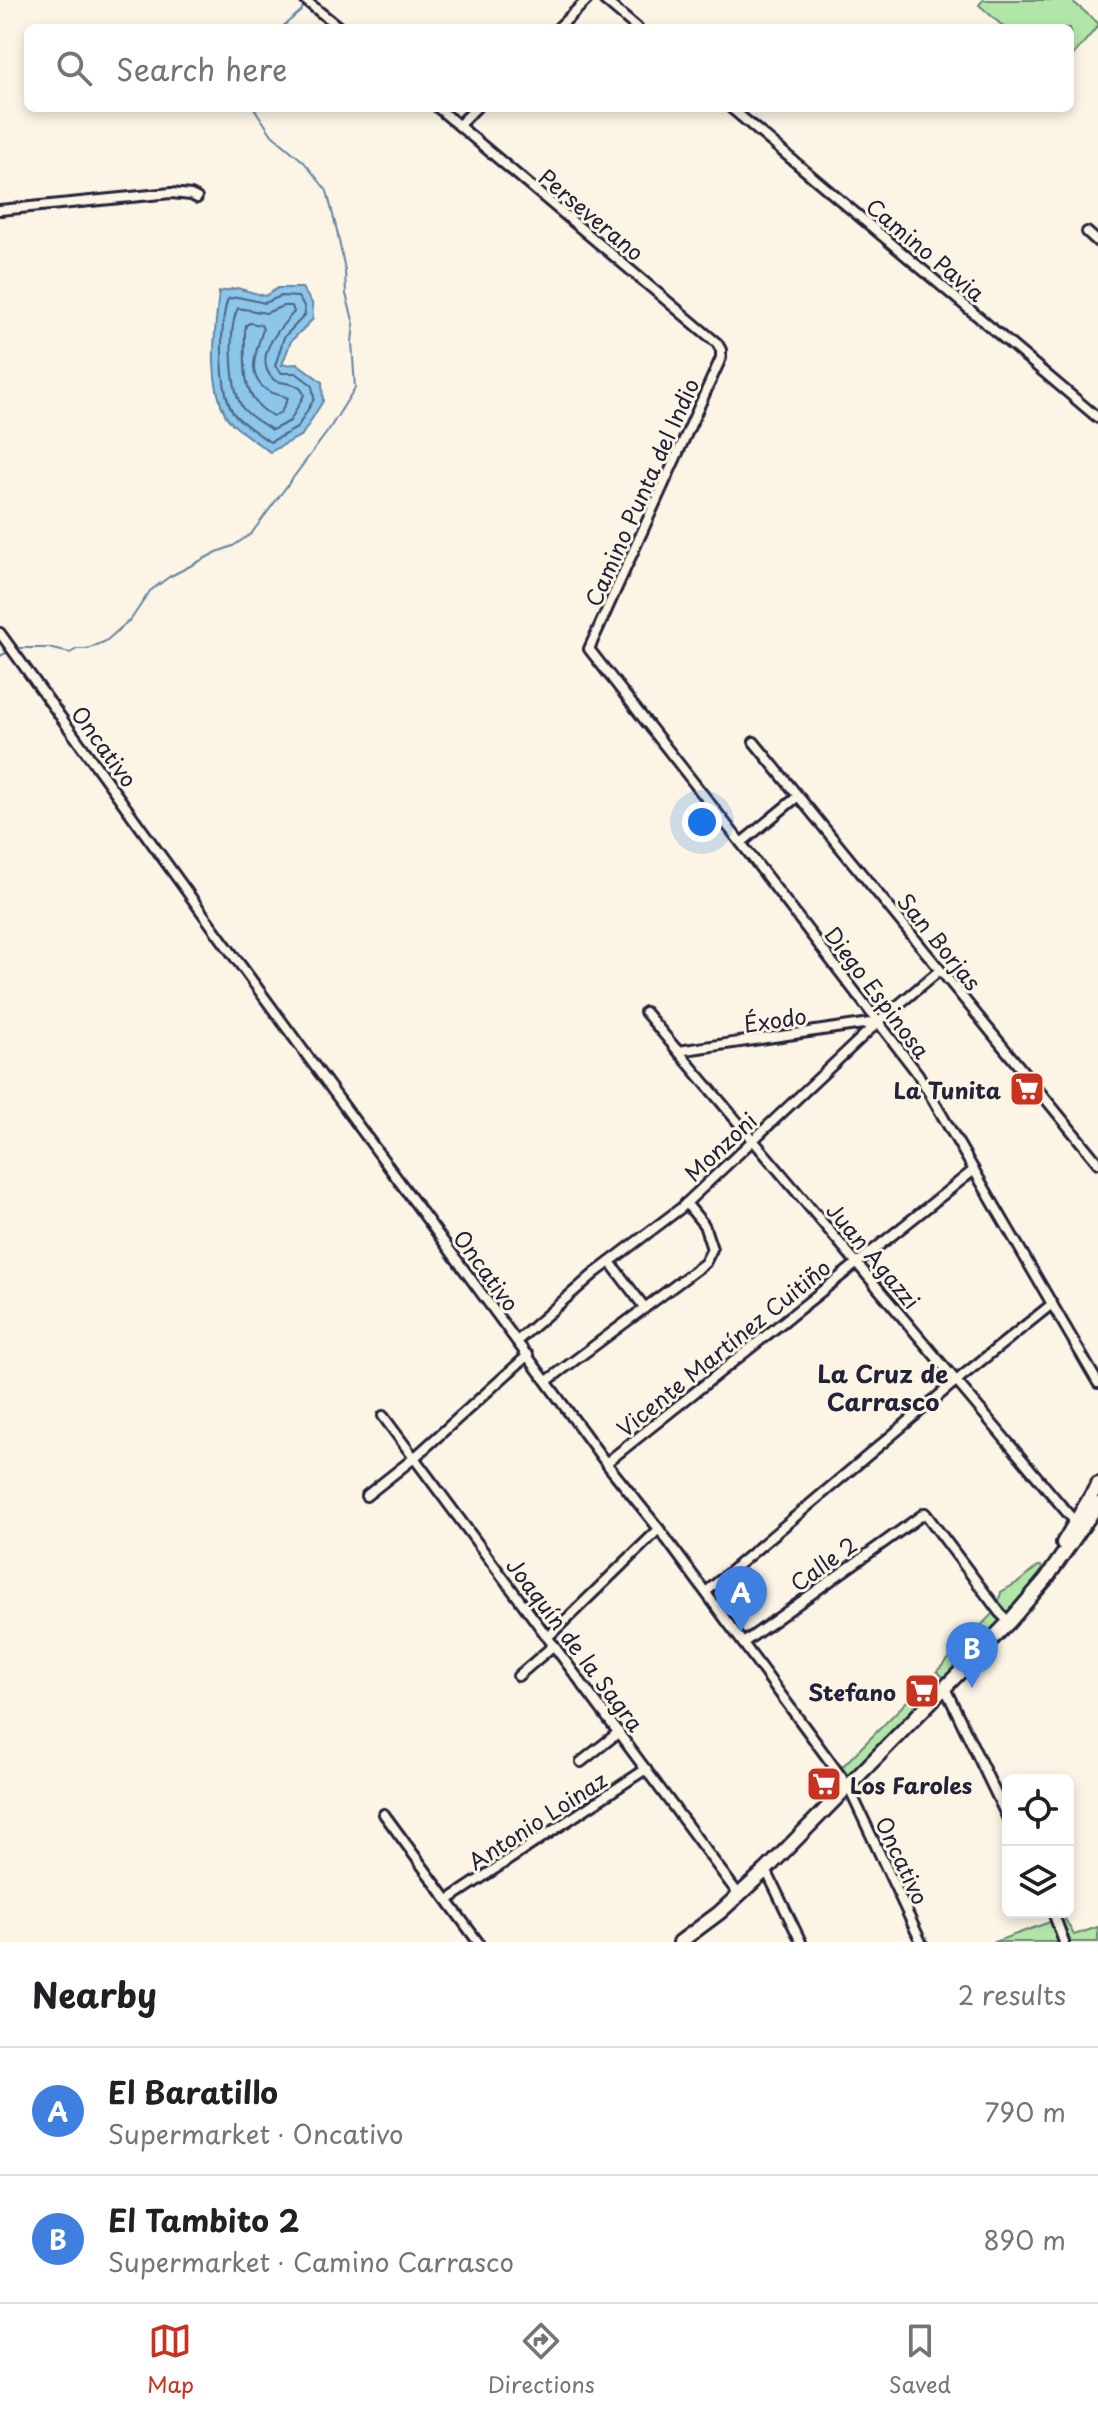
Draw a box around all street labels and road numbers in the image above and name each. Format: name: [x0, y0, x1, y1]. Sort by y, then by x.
street label: Perseverano: [532, 160, 652, 268]
street label: Camino Pavia: [859, 189, 993, 309]
street label: Camino Punta del Indio: [576, 373, 706, 611]
street label: Oncativo: [64, 698, 146, 794]
street label: San Borjas: [890, 885, 990, 997]
street label: Diego Espinosa: [817, 919, 939, 1065]
street label: Éxodo: [741, 998, 809, 1040]
street label: Monzoni: [676, 1104, 764, 1188]
street label: Juan Agazzi: [819, 1194, 929, 1316]
street label: Oncativo: [446, 1222, 528, 1318]
street label: Vicente Martínez Cuitiño: [609, 1250, 837, 1444]
street label: Calle 2: [783, 1527, 863, 1599]
street label: Joaquín de la Sagra: [500, 1550, 653, 1738]
street label: Antonio Loinaz: [461, 1763, 613, 1877]
street label: Oncativo: [868, 1811, 938, 1909]

